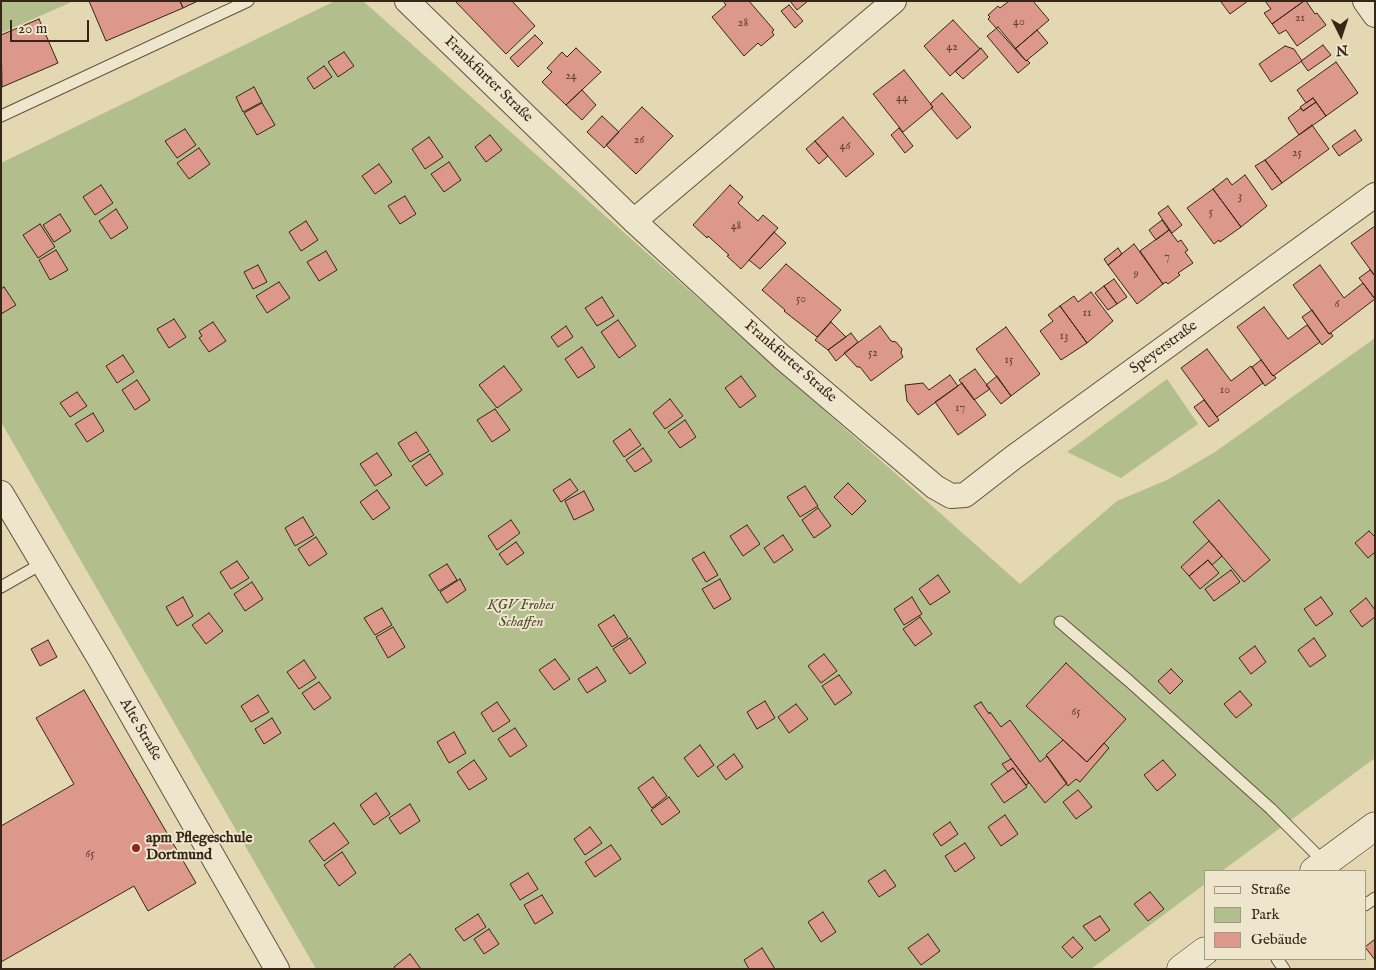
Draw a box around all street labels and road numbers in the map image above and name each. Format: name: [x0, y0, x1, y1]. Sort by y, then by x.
street label: Frankfurter Straße: [440, 33, 536, 127]
street label: Frankfurter Straße: [740, 317, 840, 407]
street label: Speyerstraße: [1127, 317, 1201, 379]
street label: Alte Straße: [115, 696, 165, 764]

